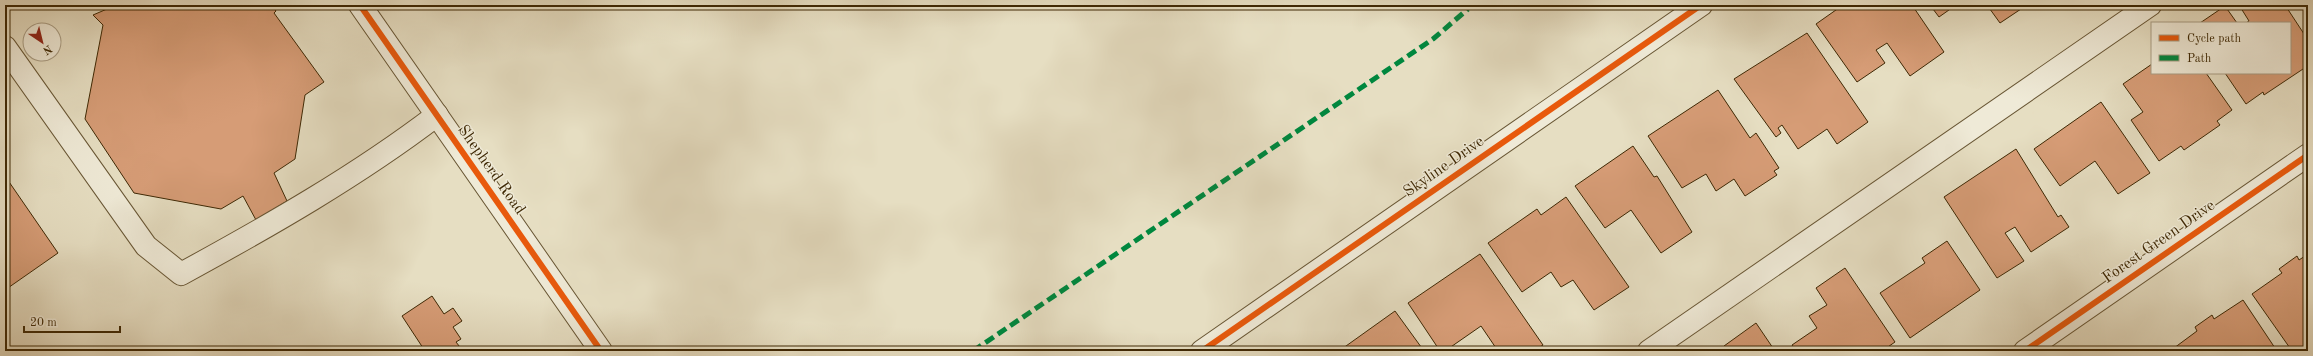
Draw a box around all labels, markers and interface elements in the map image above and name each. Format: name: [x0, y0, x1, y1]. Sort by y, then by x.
north arrow: [22, 22, 62, 62]
legend: [2151, 22, 2291, 74]
text: Cycle path: [2187, 33, 2242, 45]
text: N: [40, 42, 53, 56]
text: Path: [2187, 53, 2212, 65]
street label: Shepherd Road: [454, 122, 528, 218]
street label: Skyline Drive: [1401, 133, 1487, 201]
street label: Forest Green Drive: [2100, 197, 2218, 287]
scale bar: [24, 308, 120, 334]
text: 20 m: [30, 317, 57, 329]

